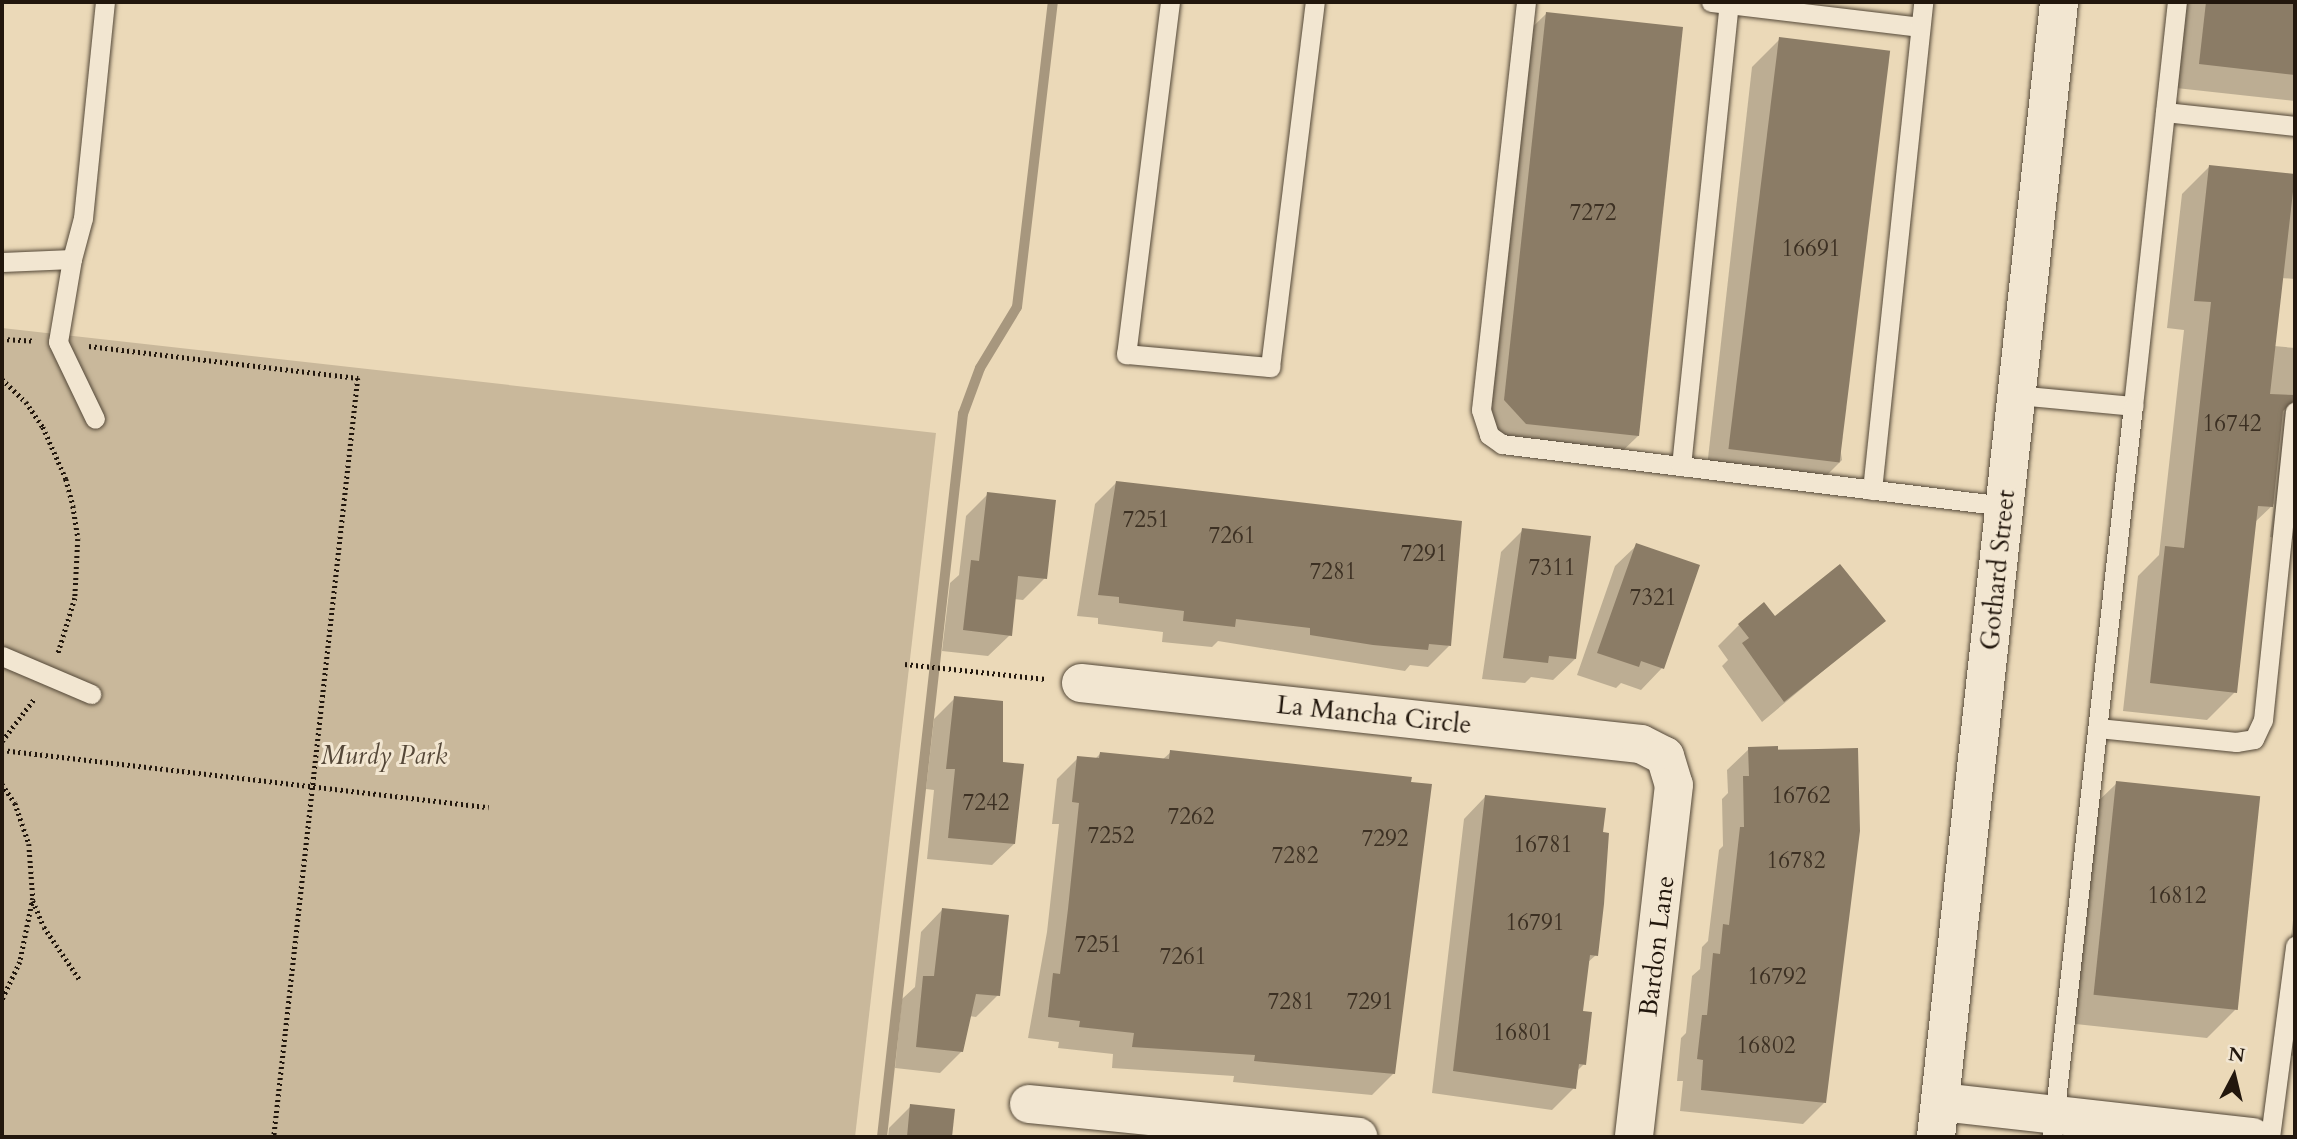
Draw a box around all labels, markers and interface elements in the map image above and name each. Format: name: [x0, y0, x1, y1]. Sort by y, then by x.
house number: 7272: [1569, 199, 1617, 227]
house number: 16691: [1782, 235, 1840, 263]
house number: 16742: [2203, 410, 2261, 438]
street label: Gothard Street: [1974, 488, 2022, 652]
house number: 7251: [1122, 506, 1170, 534]
house number: 7261: [1208, 522, 1256, 550]
house number: 7291: [1400, 540, 1448, 568]
house number: 7311: [1528, 554, 1576, 582]
house number: 7281: [1309, 558, 1357, 586]
house number: 7321: [1629, 584, 1677, 612]
street label: La Mancha Circle: [1275, 689, 1473, 741]
park label: Murdy Park: [321, 740, 447, 772]
house number: 16762: [1772, 782, 1830, 810]
house number: 7242: [962, 789, 1010, 817]
house number: 7262: [1167, 803, 1215, 831]
house number: 7252: [1087, 822, 1135, 850]
house number: 7292: [1361, 825, 1409, 853]
house number: 16781: [1514, 831, 1572, 859]
house number: 7282: [1271, 842, 1319, 870]
house number: 16782: [1767, 847, 1825, 875]
street label: Bardon Lane: [1633, 874, 1681, 1018]
house number: 16812: [2148, 882, 2206, 910]
house number: 16791: [1506, 909, 1564, 937]
house number: 7251: [1074, 931, 1122, 959]
house number: 7261: [1159, 943, 1207, 971]
house number: 16792: [1748, 963, 1806, 991]
house number: 7281: [1267, 988, 1315, 1016]
house number: 7291: [1346, 988, 1394, 1016]
house number: 16801: [1494, 1019, 1552, 1047]
house number: 16802: [1737, 1032, 1795, 1060]
north arrow: [2199, 1041, 2269, 1111]
text: N: [2227, 1041, 2246, 1069]

